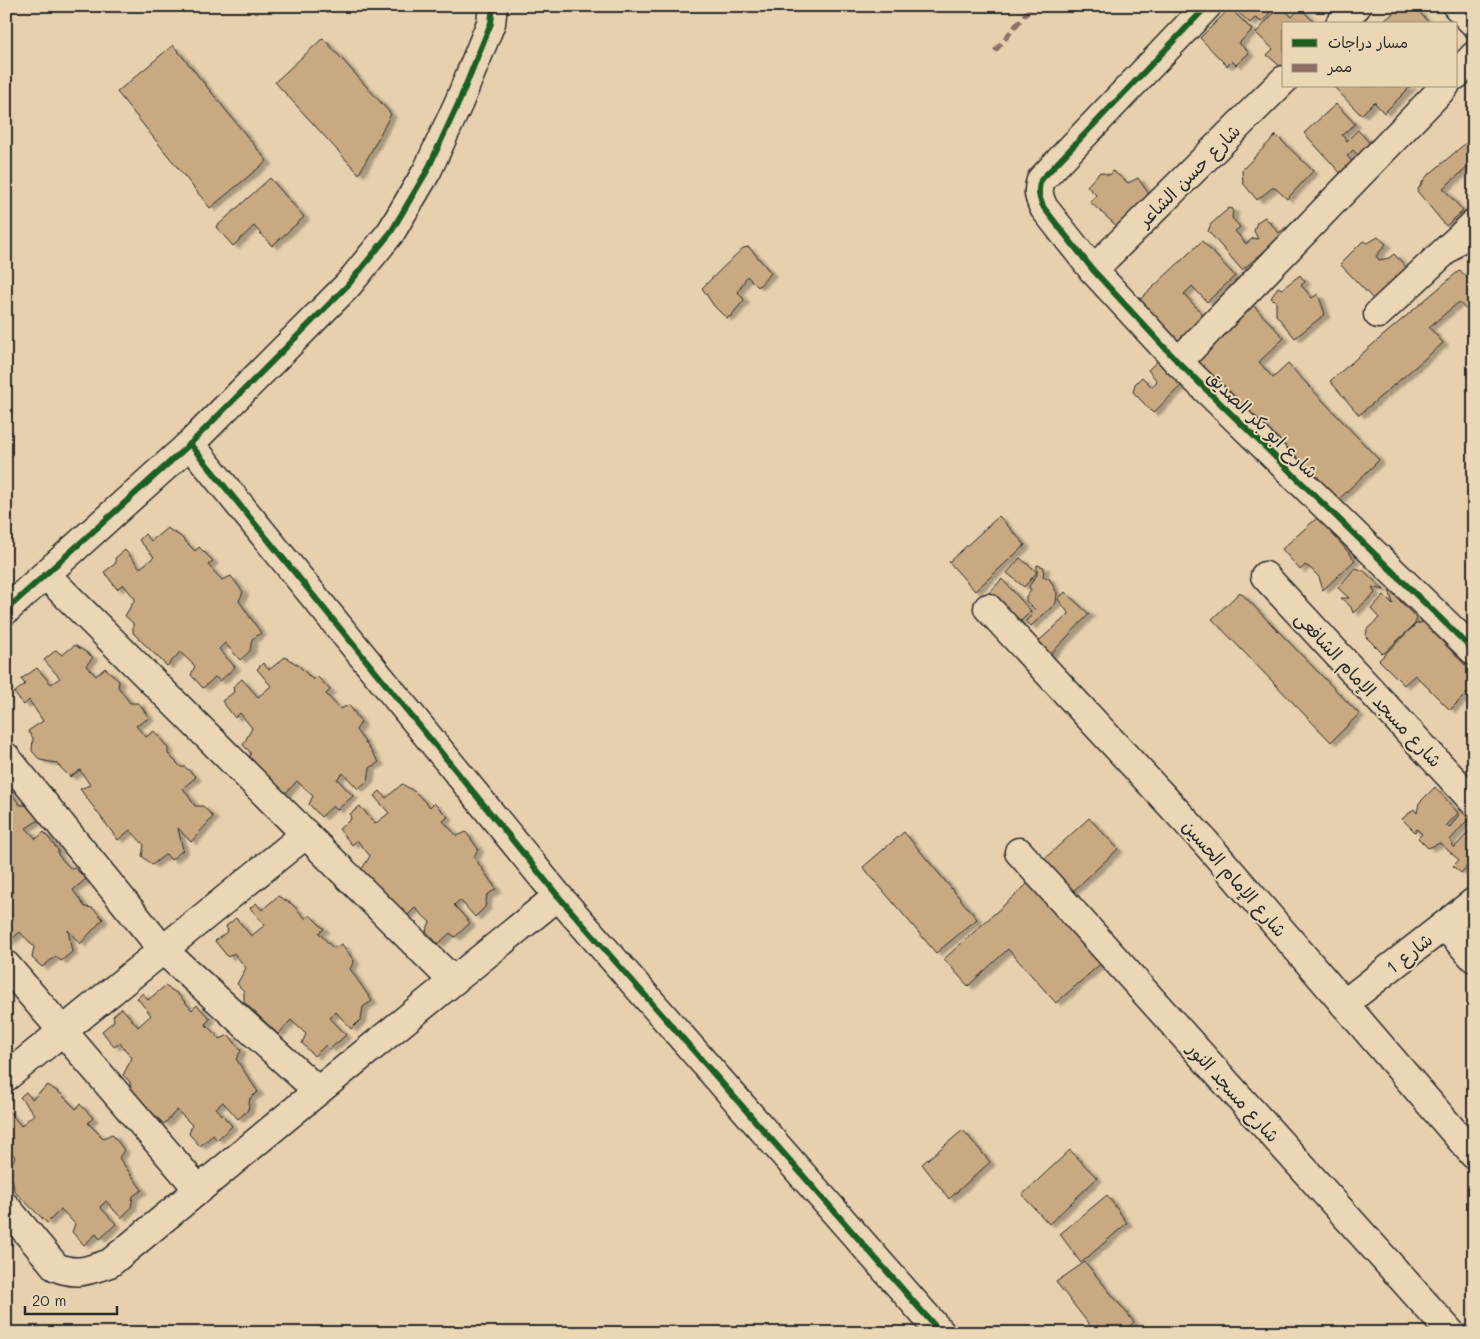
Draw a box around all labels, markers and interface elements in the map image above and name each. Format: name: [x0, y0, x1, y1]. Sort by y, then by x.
legend: [1282, 22, 1458, 88]
text: مسار دراجات: [1328, 32, 1408, 52]
text: ممر: [1326, 56, 1352, 76]
street label: شارع حسن الشاعر: [1131, 119, 1246, 233]
street label: شارع ابو بكر الصديق: [1202, 365, 1324, 484]
street label: شارع مسجد الإمام الشافعى: [1288, 606, 1448, 774]
street label: شارع الإمام الحسين: [1175, 814, 1293, 944]
street label: شارع 1: [1381, 927, 1438, 979]
street label: شارع مسجد النور: [1181, 1036, 1285, 1148]
scale bar: [25, 1284, 118, 1316]
text: 20 m: [32, 1290, 66, 1310]

